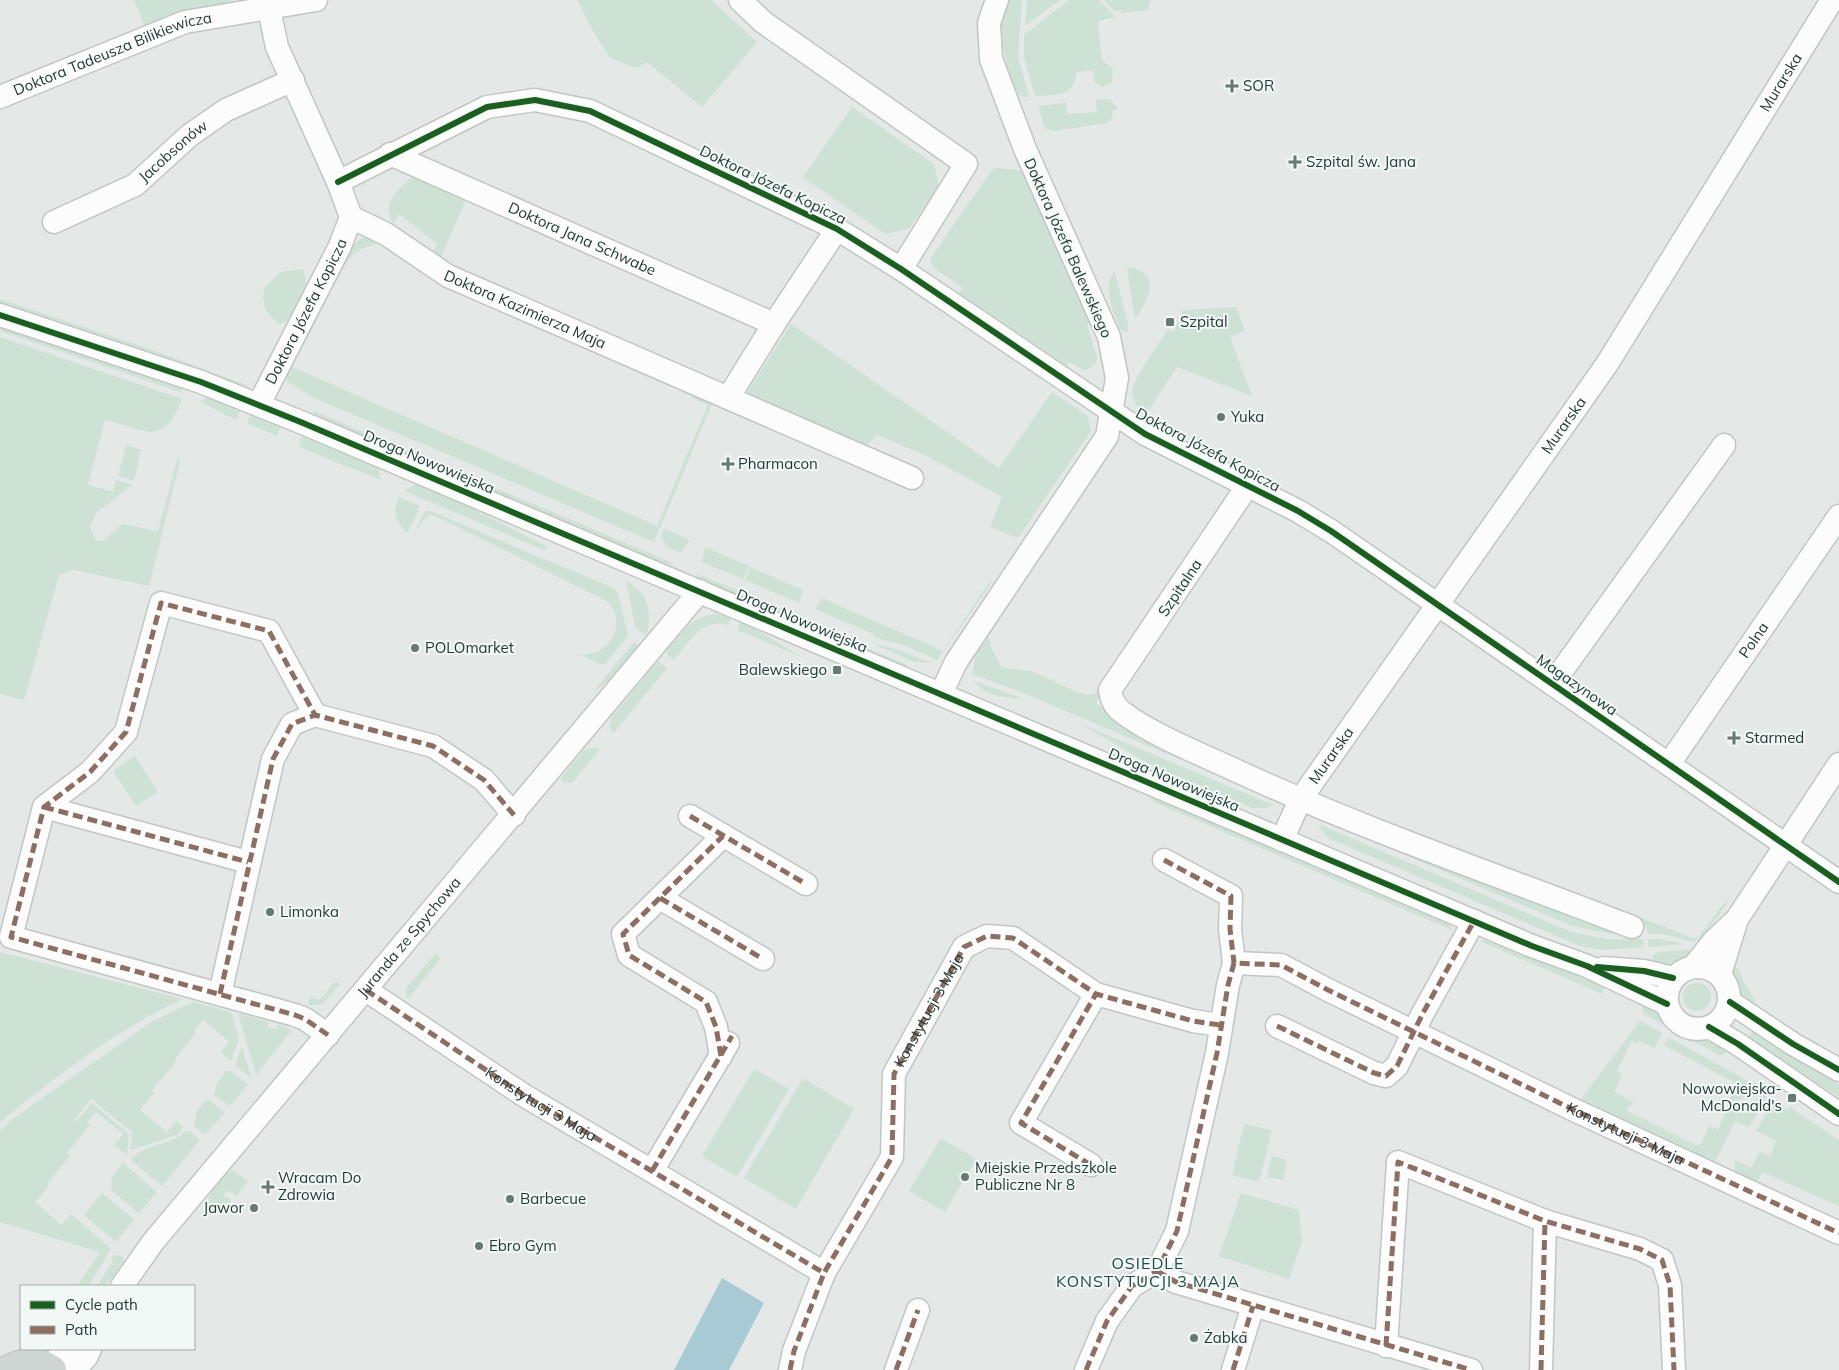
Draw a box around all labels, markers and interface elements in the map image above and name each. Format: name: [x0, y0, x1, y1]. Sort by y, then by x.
street label: Doktora Tadeusza Bilikiewicza: [10, 8, 213, 100]
street label: Murarska: [1755, 49, 1806, 115]
place label: SOR: [1243, 76, 1274, 95]
marker: SOR: [1225, 79, 1239, 93]
street label: Jacobsonów: [134, 116, 211, 186]
street label: Doktora Józefa Kopicza: [697, 141, 850, 228]
place label: Szpital św. Jana: [1306, 152, 1416, 171]
street label: Doktora Józefa Balewskiego: [1020, 155, 1117, 341]
marker: Szpital św. Jana: [1288, 155, 1302, 169]
street label: Doktora Jana Schwabe: [505, 198, 659, 280]
street label: Doktora Józefa Kopicza: [261, 236, 351, 387]
street label: Doktora Kazimierza Maja: [441, 265, 609, 353]
place label: Szpital: [1180, 312, 1228, 331]
marker: Szpital: [1164, 316, 1176, 328]
street label: Murarska: [1537, 393, 1590, 457]
street label: Doktora Józefa Kopicza: [1133, 403, 1284, 496]
place label: Yuka: [1230, 407, 1264, 426]
marker: Yuka: [1215, 411, 1227, 423]
street label: Droga Nowowiejska: [361, 425, 498, 498]
place label: Pharmacon: [738, 454, 818, 473]
marker: Pharmacon: [722, 458, 734, 470]
street label: Szpitalna: [1153, 555, 1206, 620]
street label: Droga Nowowiejska: [734, 584, 871, 657]
street label: Polna: [1734, 618, 1772, 662]
place label: POLOmarket: [425, 638, 514, 657]
marker: POLOmarket: [409, 642, 421, 654]
street label: Magazynowa: [1533, 650, 1622, 720]
place label: Balewskiego: [739, 660, 827, 679]
marker: Balewskiego: [831, 664, 843, 676]
street label: Murarska: [1304, 723, 1357, 788]
place label: Starmed: [1745, 728, 1804, 747]
marker: Starmed: [1727, 731, 1741, 745]
street label: Droga Nowowiejska: [1106, 743, 1243, 816]
street label: Juranda ze Spychowa: [353, 873, 465, 1001]
place label: Limonka: [280, 902, 339, 921]
marker: Limonka: [264, 906, 276, 918]
street label: Konstytucji 3 Maja: [890, 949, 968, 1070]
street label: Konstytucji 3 Maja: [482, 1062, 600, 1145]
place label: Nowowiejska- McDonald's: [1682, 1079, 1782, 1115]
marker: Nowowiejska- McDonald's: [1786, 1092, 1798, 1104]
street label: Konstytucji 3 Maja: [1564, 1098, 1687, 1169]
place label: Miejskie Przedszkole Publiczne Nr 8: [975, 1158, 1117, 1194]
place label: Wracam Do Zdrowia: [278, 1168, 361, 1204]
marker: Miejskie Przedszkole Publiczne Nr 8: [959, 1171, 971, 1183]
marker: Wracam Do Zdrowia: [262, 1181, 274, 1193]
place label: Barbecue: [520, 1189, 586, 1208]
marker: Barbecue: [504, 1193, 516, 1205]
place label: Jawor: [203, 1198, 245, 1217]
marker: Jawor: [248, 1202, 260, 1214]
place label: Ebro Gym: [489, 1236, 557, 1255]
marker: Ebro Gym: [473, 1240, 485, 1252]
district label: OSIEDLE KONSTYTUCJI 3 MAJA: [1056, 1253, 1240, 1291]
legend: [20, 1285, 195, 1350]
text: Cycle path: [65, 1295, 138, 1314]
text: Path: [65, 1320, 97, 1339]
place label: Żabka: [1204, 1328, 1247, 1347]
marker: Żabka: [1188, 1332, 1200, 1344]

